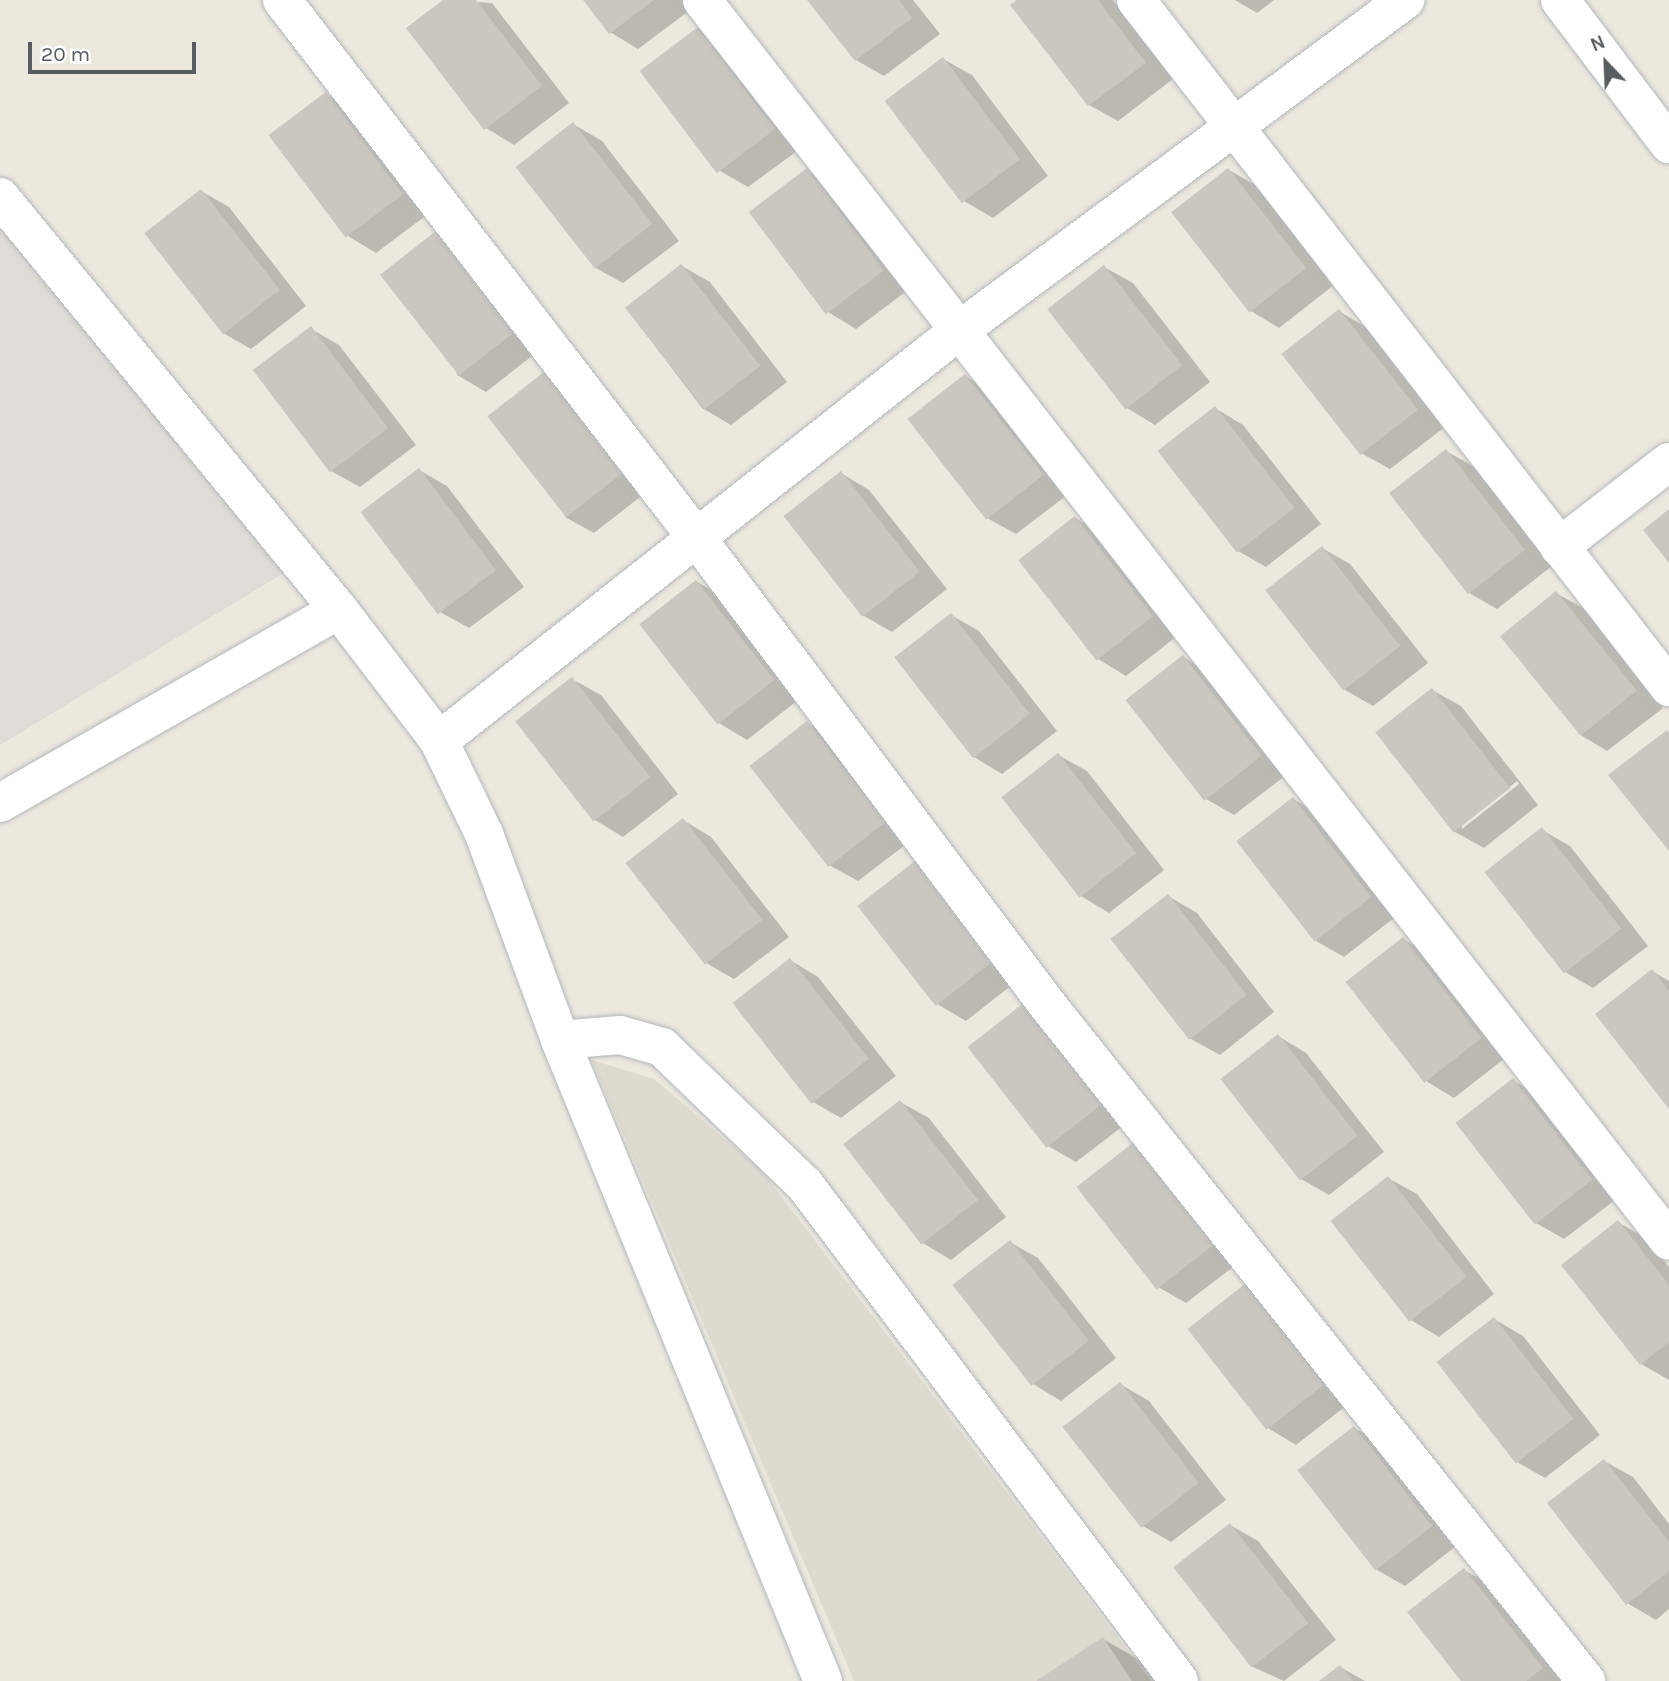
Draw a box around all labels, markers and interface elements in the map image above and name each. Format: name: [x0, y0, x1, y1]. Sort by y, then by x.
scale bar: [32, 28, 200, 72]
north arrow: [1571, 28, 1641, 98]
text: N: [1587, 31, 1608, 56]
text: 20 m: [41, 42, 90, 66]

